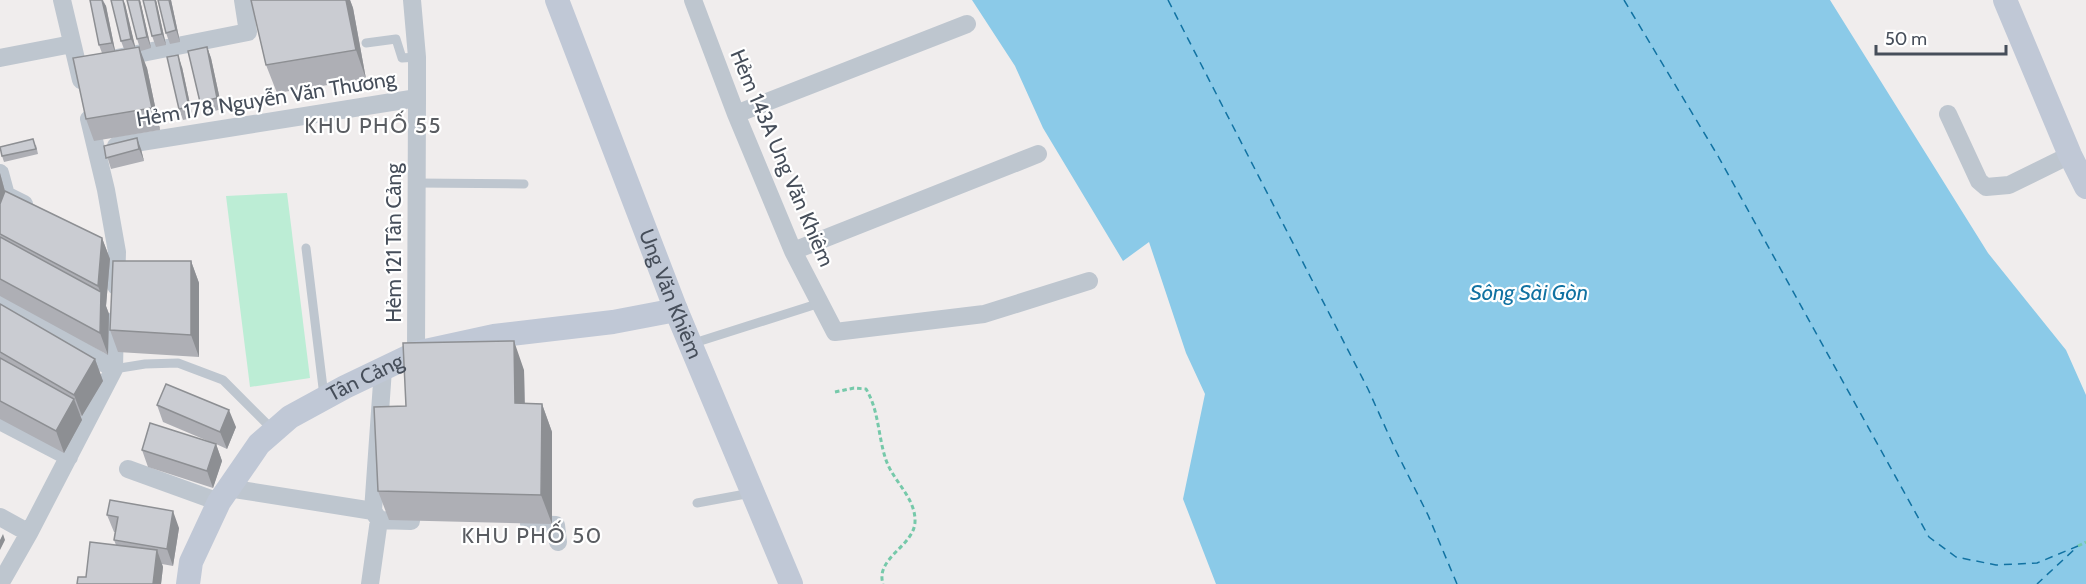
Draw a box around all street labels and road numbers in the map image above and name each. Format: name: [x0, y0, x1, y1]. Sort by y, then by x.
street label: Hẻm 143A Ung Văn Khiêm: [725, 45, 840, 270]
street label: Hẻm 178 Nguyễn Văn Thương: [134, 66, 398, 131]
street label: Hẻm 121 Tân Cảng: [381, 163, 406, 323]
street label: Ung Văn Khiêm: [634, 225, 708, 362]
street label: Tân Cảng: [323, 348, 408, 406]

